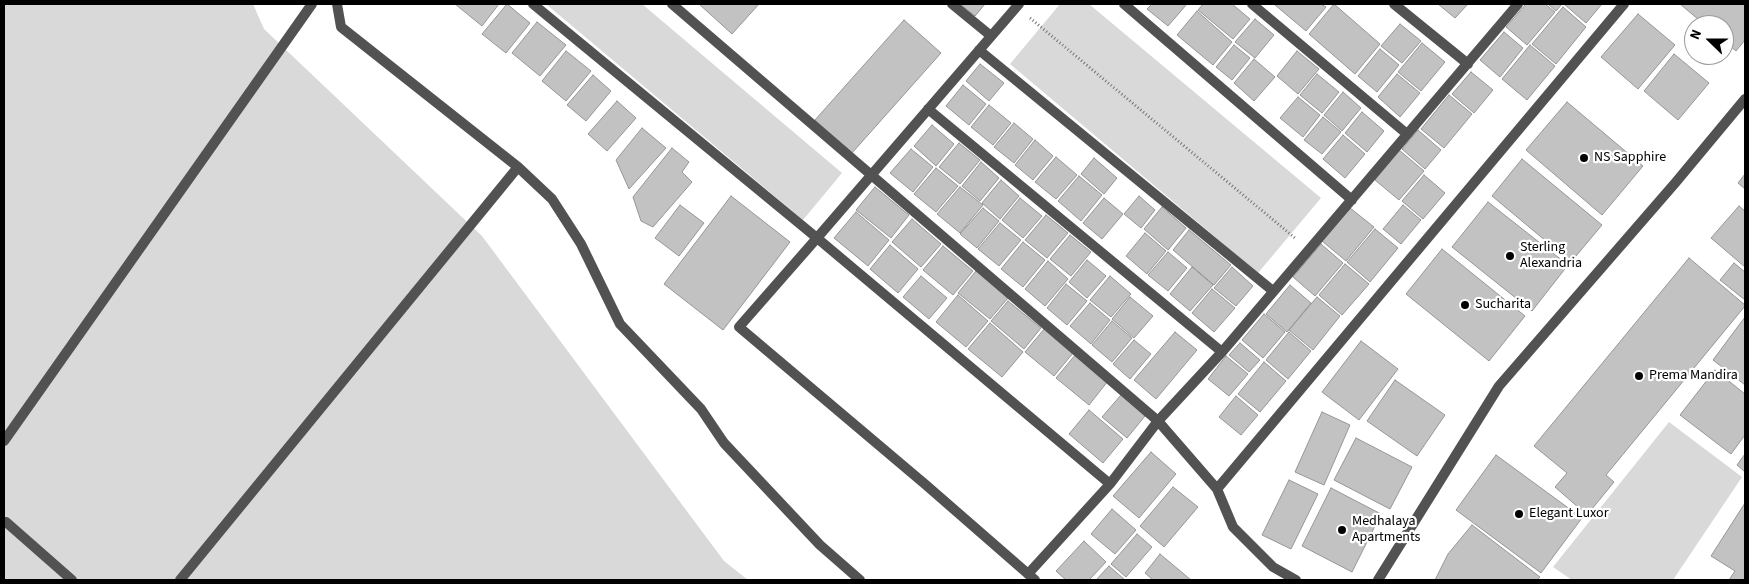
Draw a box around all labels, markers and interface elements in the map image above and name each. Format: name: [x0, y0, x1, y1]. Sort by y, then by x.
north arrow: [1684, 15, 1734, 65]
text: N: [1685, 27, 1707, 43]
place label: NS Sapphire: [1594, 150, 1666, 166]
marker: NS Sapphire: [1578, 152, 1590, 164]
place label: Sterling Alexandria: [1520, 240, 1582, 272]
marker: Sterling Alexandria: [1504, 250, 1516, 262]
place label: Sucharita: [1475, 297, 1531, 313]
marker: Sucharita: [1459, 299, 1471, 311]
place label: Prema Mandira: [1649, 368, 1738, 384]
marker: Prema Mandira: [1633, 370, 1645, 382]
place label: Elegant Luxor: [1529, 506, 1609, 522]
marker: Elegant Luxor: [1513, 508, 1525, 520]
place label: Medhalaya Apartments: [1352, 514, 1420, 546]
marker: Medhalaya Apartments: [1336, 524, 1348, 536]

